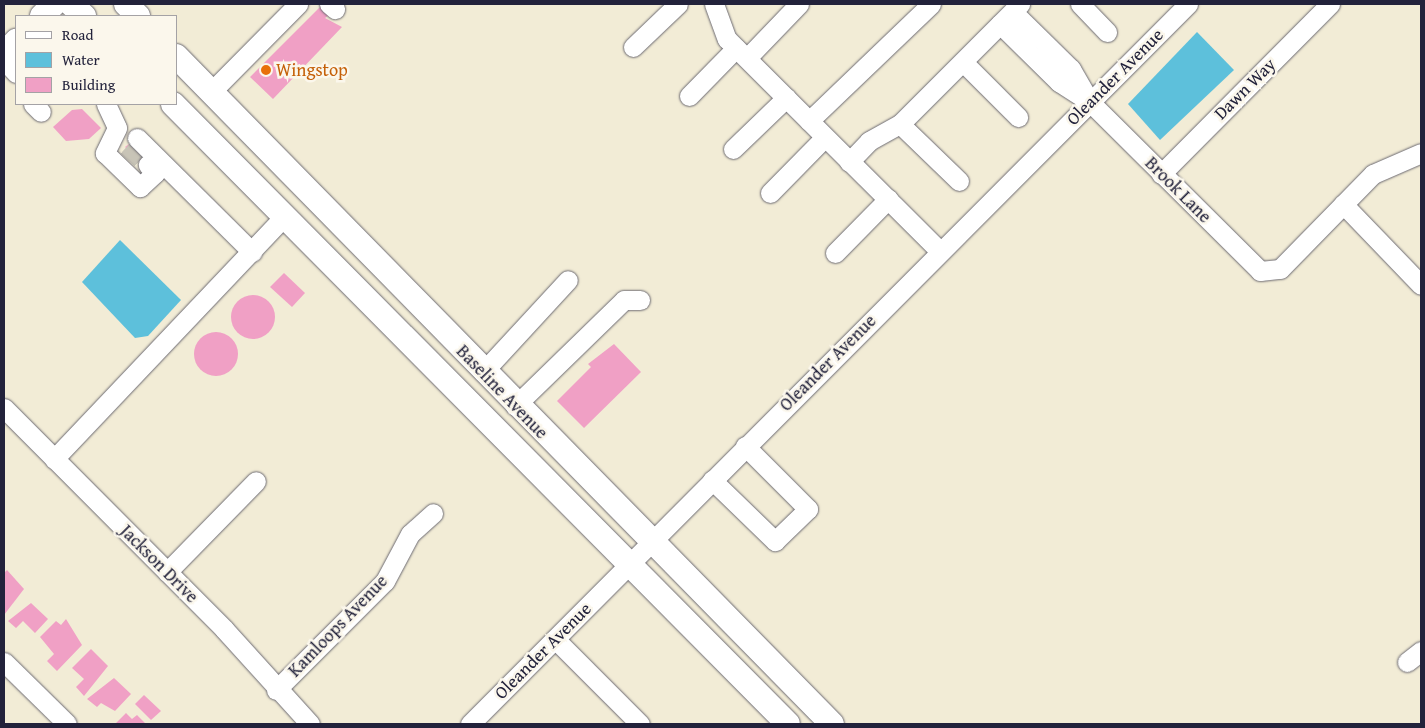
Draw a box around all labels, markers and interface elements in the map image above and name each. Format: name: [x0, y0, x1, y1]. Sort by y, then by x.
legend: [15, 15, 178, 105]
text: Road: [62, 24, 93, 45]
street label: Oleander Avenue: [1062, 24, 1168, 130]
text: Water: [62, 49, 100, 70]
street label: Dawn Way: [1210, 54, 1280, 124]
place label: Wingstop: [276, 59, 348, 81]
marker: Wingstop: [260, 64, 272, 76]
text: Building: [62, 74, 115, 95]
street label: Brook Lane: [1140, 152, 1216, 228]
street label: Oleander Avenue: [775, 310, 881, 416]
street label: Baseline Avenue: [452, 341, 552, 443]
street label: Jackson Drive: [115, 520, 203, 608]
street label: Kamloops Avenue: [284, 571, 392, 681]
street label: Oleander Avenue: [490, 598, 596, 704]

